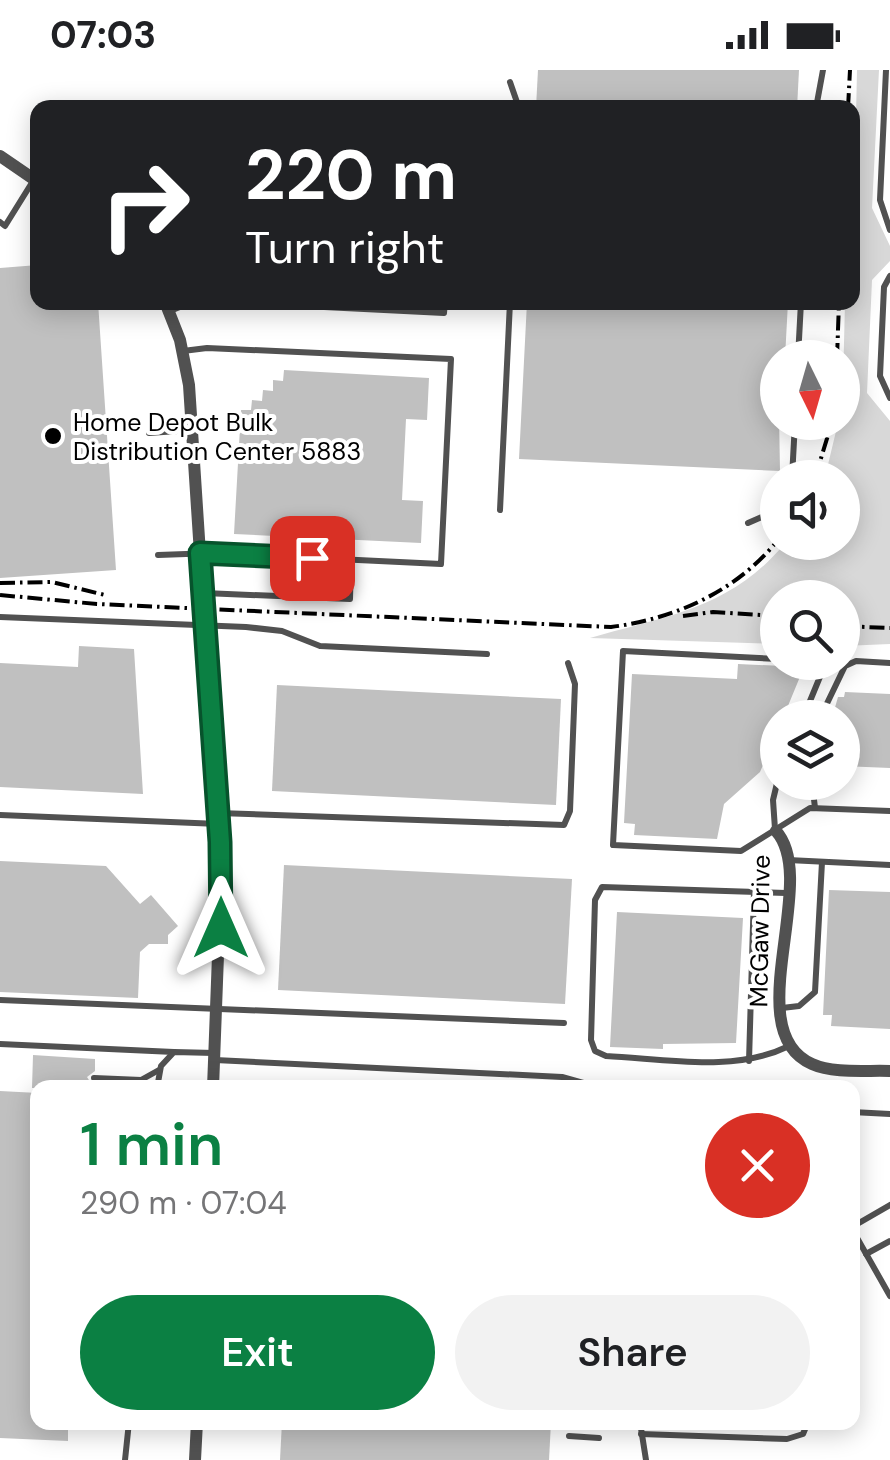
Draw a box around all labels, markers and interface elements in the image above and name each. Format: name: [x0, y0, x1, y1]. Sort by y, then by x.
text: 07:03: [50, 10, 156, 60]
text: 220 m: [245, 130, 457, 221]
icon: right: [80, 140, 210, 270]
text: Turn right: [245, 218, 444, 277]
north arrow: [760, 340, 860, 440]
map controls: [760, 340, 860, 800]
place label: Home Depot Bulk Distribution Center 5883: [73, 406, 361, 468]
marker: Home Depot Bulk Distribution Center 5883: [42, 425, 64, 447]
button: sound: [760, 460, 860, 560]
pin: [270, 516, 355, 601]
icon: arrive: [285, 531, 340, 586]
button: search: [760, 580, 860, 680]
button: layers: [760, 700, 860, 800]
street label: McGaw Drive: [742, 854, 778, 1008]
position arrow: [169, 876, 273, 980]
text: 1 min: [80, 1105, 223, 1184]
button: close: [705, 1113, 810, 1218]
text: 290 m · 07:04: [80, 1182, 287, 1224]
button: Exit: [80, 1295, 435, 1410]
button: Share: [455, 1295, 810, 1410]

